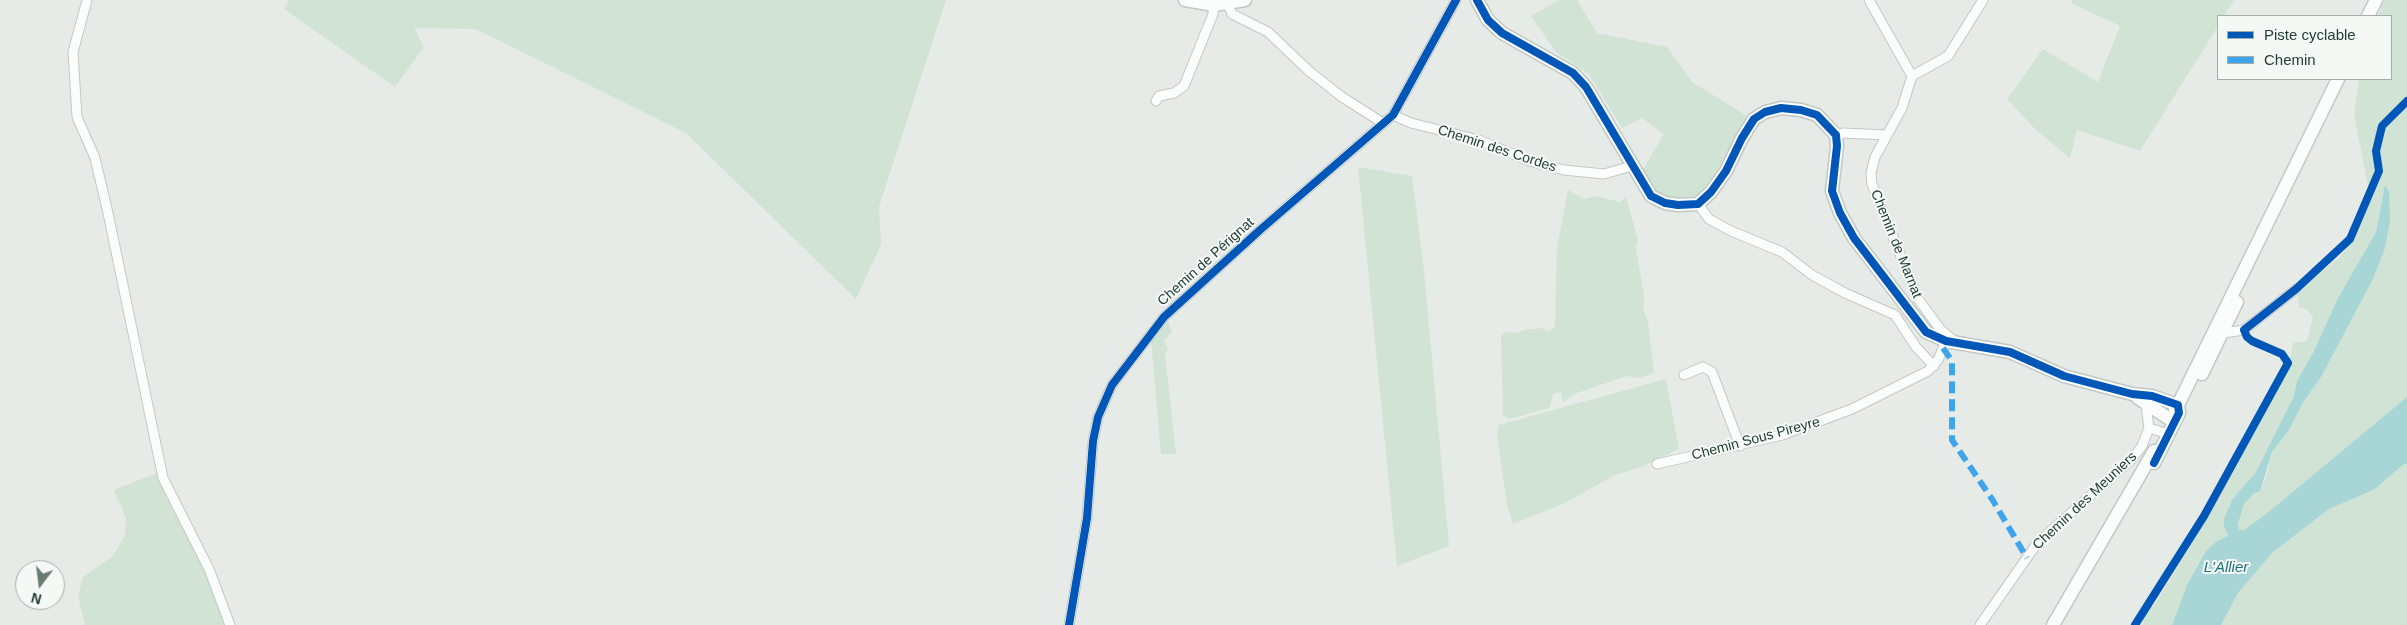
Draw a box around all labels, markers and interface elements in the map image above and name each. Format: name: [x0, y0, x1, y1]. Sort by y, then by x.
legend: [2217, 15, 2392, 80]
text: Piste cyclable: [2264, 26, 2356, 43]
text: Chemin: [2264, 51, 2316, 68]
street label: Chemin des Cordes: [1436, 122, 1558, 176]
street label: Chemin de Marnat: [1867, 187, 1925, 301]
street label: Chemin de Pérignat: [1154, 214, 1258, 310]
street label: Chemin Sous Pireyre: [1690, 414, 1822, 464]
street label: Chemin des Meuniers: [2029, 448, 2141, 554]
water label: L'Allier: [2204, 559, 2248, 577]
north arrow: [15, 560, 65, 610]
text: N: [29, 589, 43, 608]

